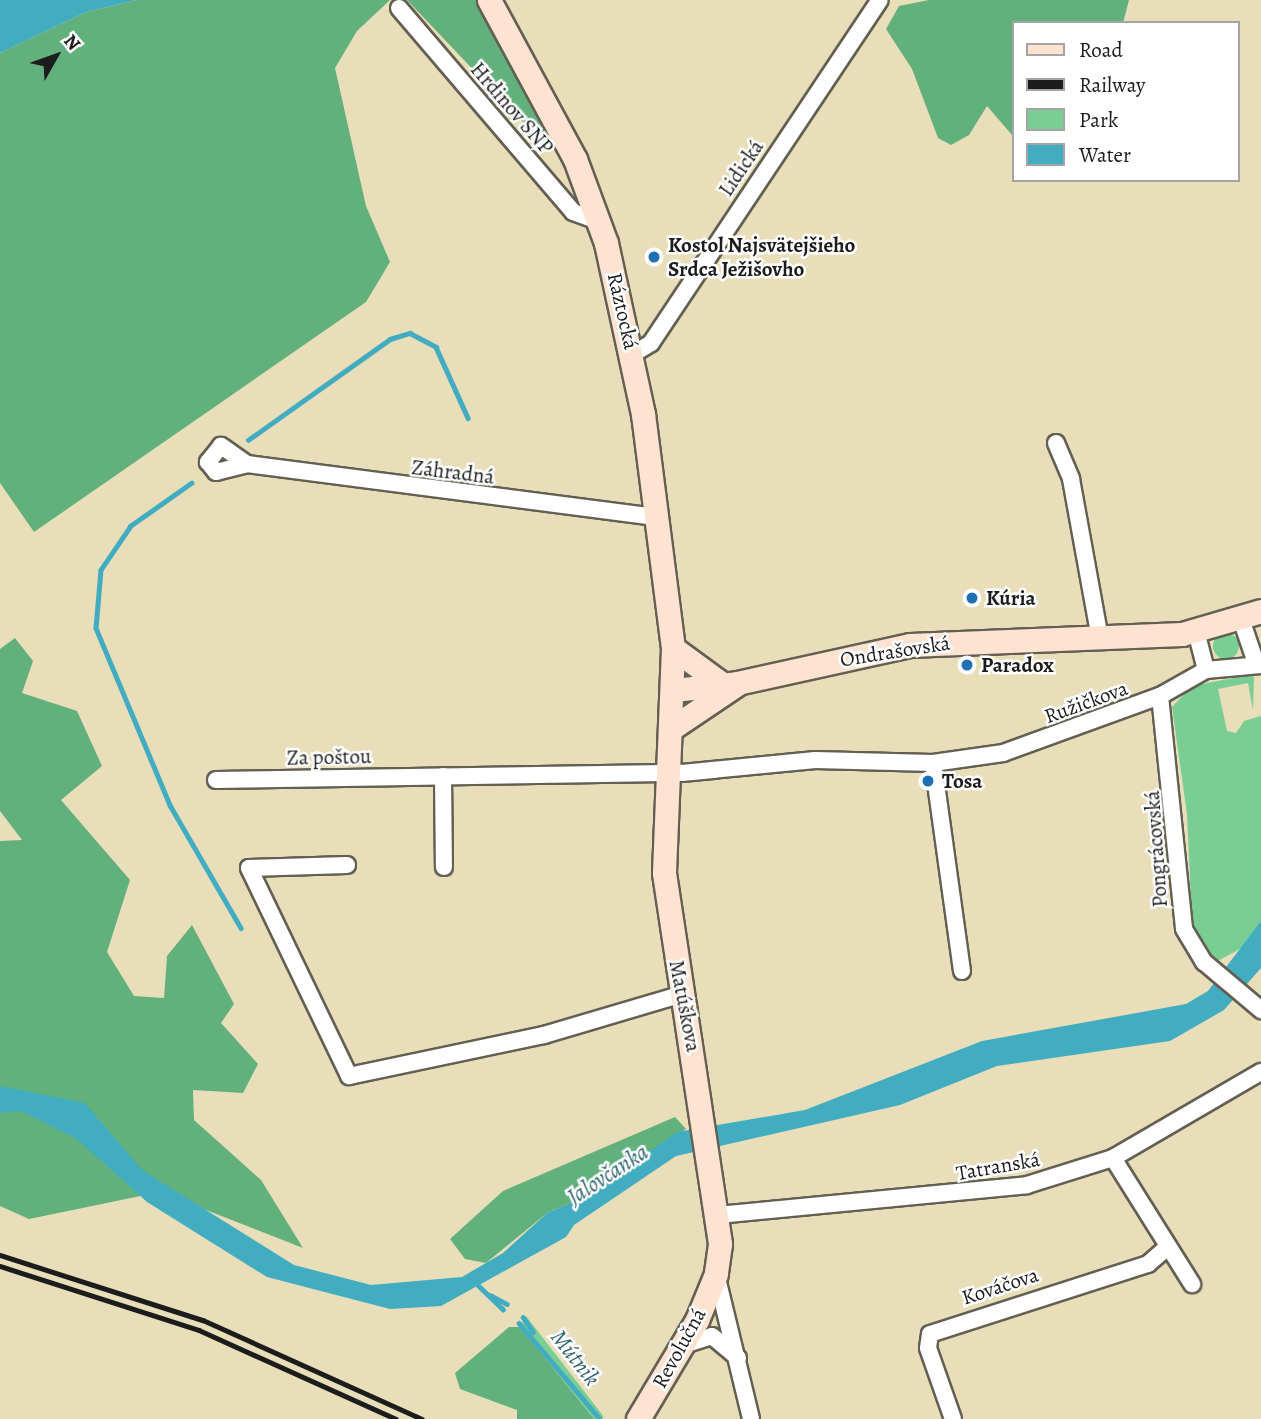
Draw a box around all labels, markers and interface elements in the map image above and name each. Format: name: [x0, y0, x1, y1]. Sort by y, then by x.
north arrow: [21, 21, 91, 91]
legend: [1012, 21, 1240, 182]
text: N: [58, 29, 86, 56]
text: Road: [1079, 36, 1123, 64]
street label: Hrdinov SNP: [465, 57, 559, 159]
text: Railway: [1079, 71, 1145, 99]
text: Park: [1079, 106, 1118, 134]
street label: Lidická: [713, 135, 769, 201]
text: Water: [1079, 141, 1131, 169]
place label: Kostol Najsvätejšieho Srdca Ježišovho: [668, 232, 855, 282]
marker: Kostol Najsvätejšieho Srdca Ježišovho: [646, 249, 662, 265]
street label: Ráztocká: [602, 270, 644, 352]
street label: Záhradná: [410, 454, 496, 490]
place label: Kúria: [986, 585, 1036, 611]
marker: Kúria: [964, 590, 980, 606]
street label: Ondrašovská: [838, 630, 952, 672]
place label: Paradox: [981, 652, 1054, 678]
marker: Paradox: [959, 657, 975, 673]
street label: Ružičkova: [1041, 675, 1131, 729]
street label: Za poštou: [286, 744, 372, 770]
place label: Tosa: [942, 768, 982, 794]
marker: Tosa: [920, 773, 936, 789]
street label: Pongrácovská: [1139, 790, 1173, 908]
street label: Matúškova: [664, 958, 706, 1054]
water label: Jalovčanka: [562, 1139, 654, 1211]
street label: Tatranská: [954, 1146, 1042, 1186]
street label: Kováčova: [959, 1262, 1041, 1310]
street label: Revolučná: [647, 1304, 711, 1392]
water label: Mútnik: [545, 1324, 605, 1392]

